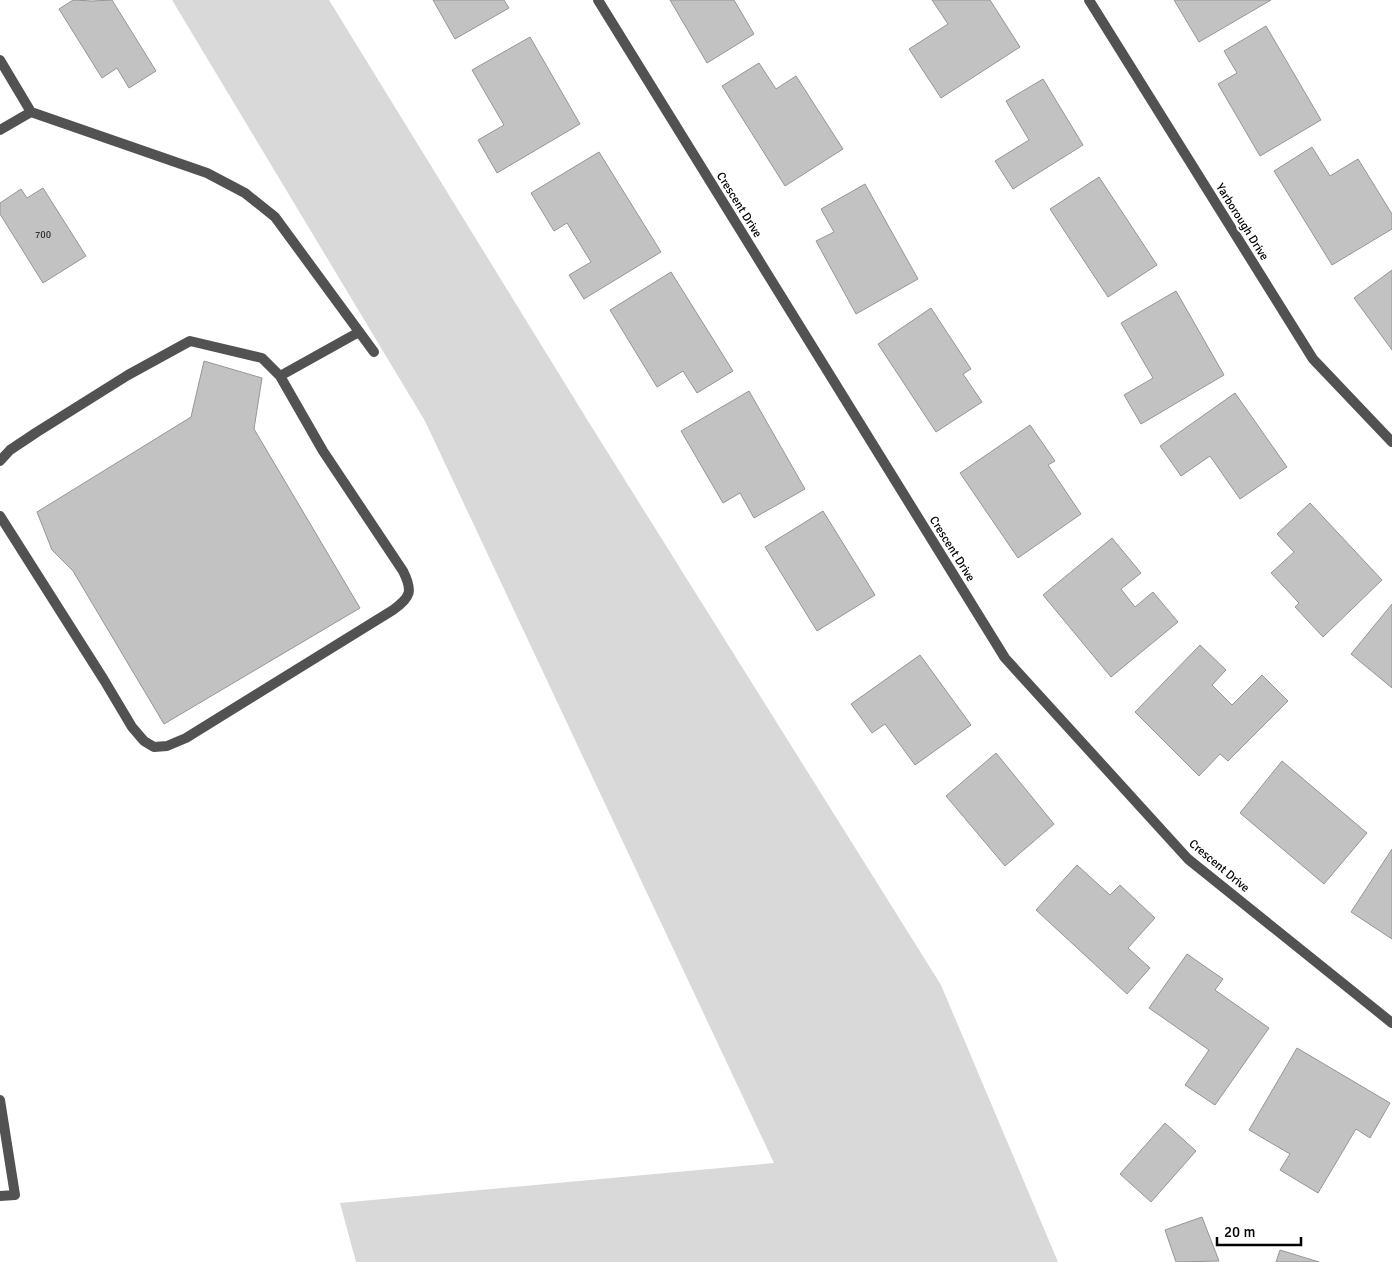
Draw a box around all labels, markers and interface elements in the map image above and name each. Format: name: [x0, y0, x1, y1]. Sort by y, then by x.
street label: Crescent Drive: [713, 169, 765, 241]
street label: Yarborough Drive: [1212, 181, 1272, 263]
house number: 700: [35, 229, 51, 241]
street label: Crescent Drive: [926, 513, 978, 585]
street label: Crescent Drive: [1186, 836, 1252, 896]
scale bar: [1217, 1214, 1301, 1246]
text: 20 m: [1224, 1223, 1255, 1241]

